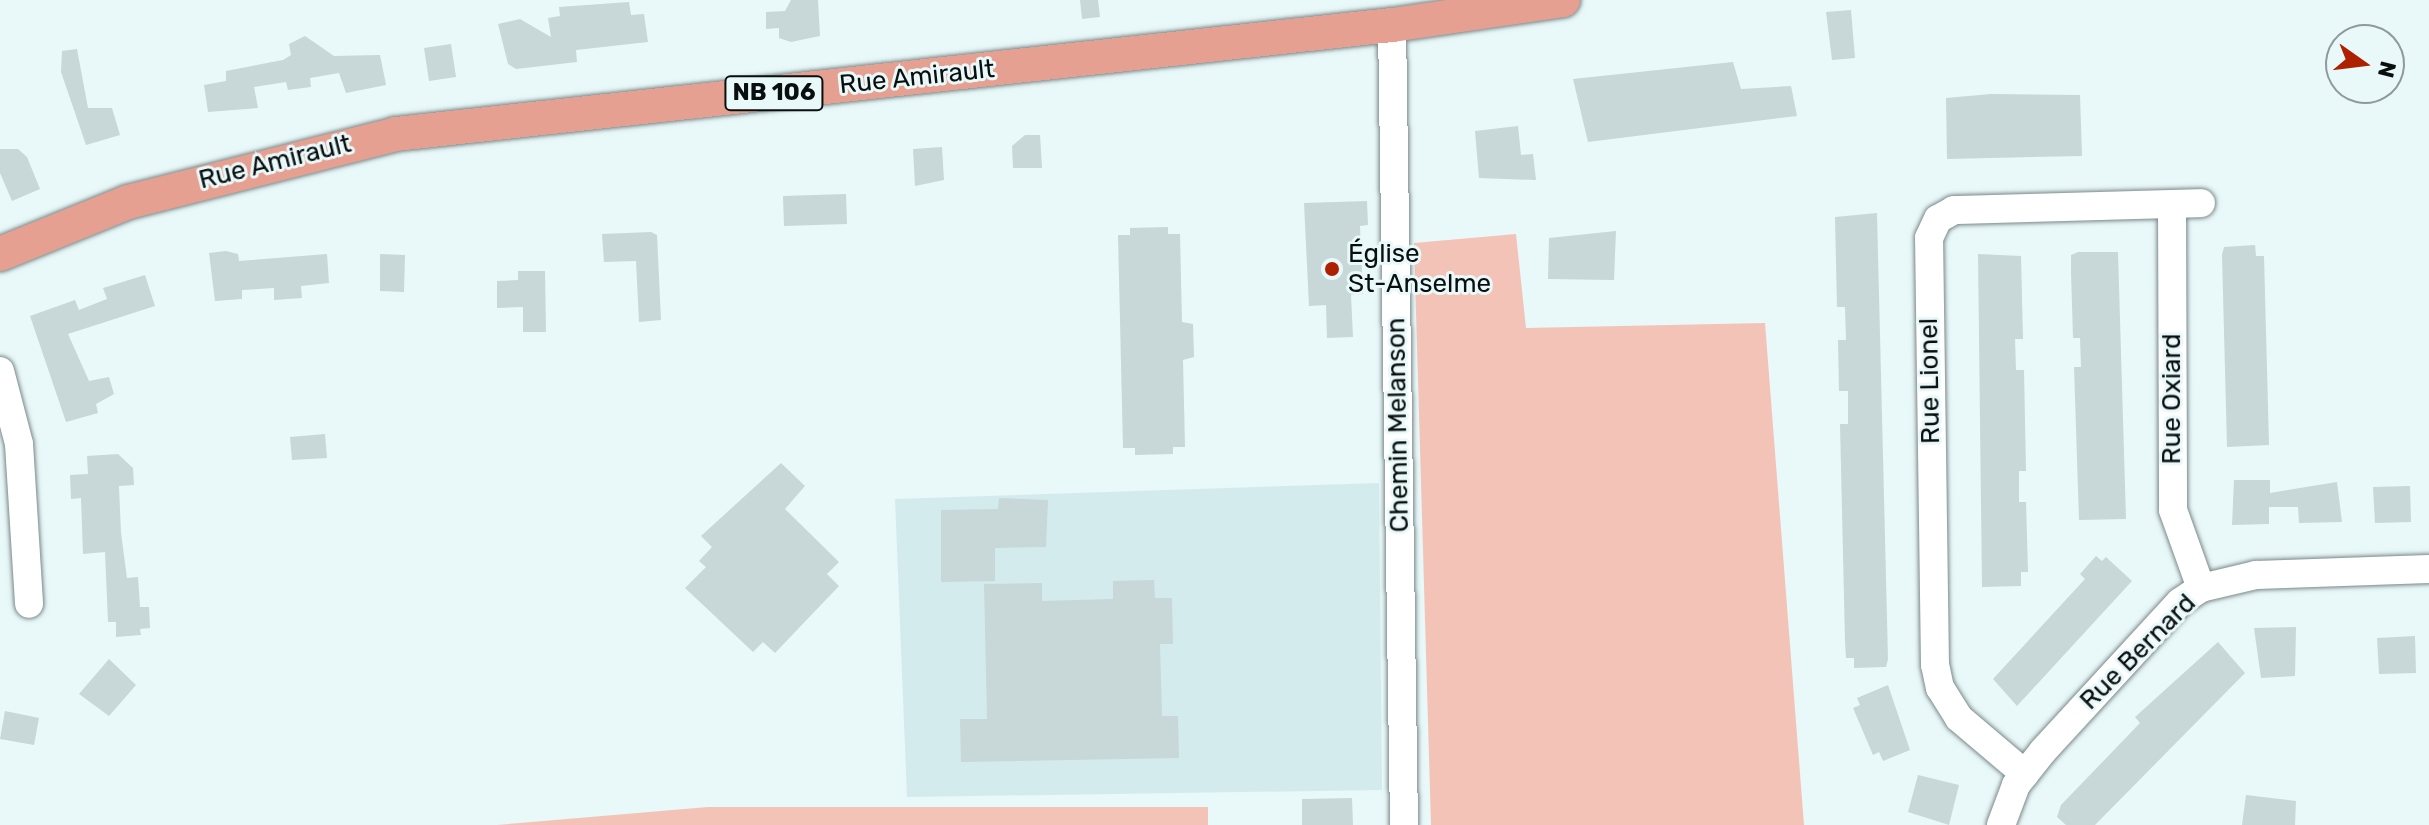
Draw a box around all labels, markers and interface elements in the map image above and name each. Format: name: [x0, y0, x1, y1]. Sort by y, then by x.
north arrow: [2325, 24, 2405, 104]
street label: Rue Amirault: [838, 53, 996, 101]
text: N: [2372, 58, 2402, 80]
road number: NB 106: [724, 73, 824, 113]
street label: Rue Amirault: [195, 128, 355, 196]
place label: Église St-Anselme: [1348, 238, 1491, 300]
marker: Église St-Anselme: [1323, 260, 1341, 278]
street label: Chemin Melanson: [1381, 317, 1415, 533]
street label: Rue Lionel: [1913, 318, 1947, 444]
street label: Rue Oxiard: [2156, 334, 2188, 464]
street label: Rue Bernard: [2074, 588, 2202, 716]

